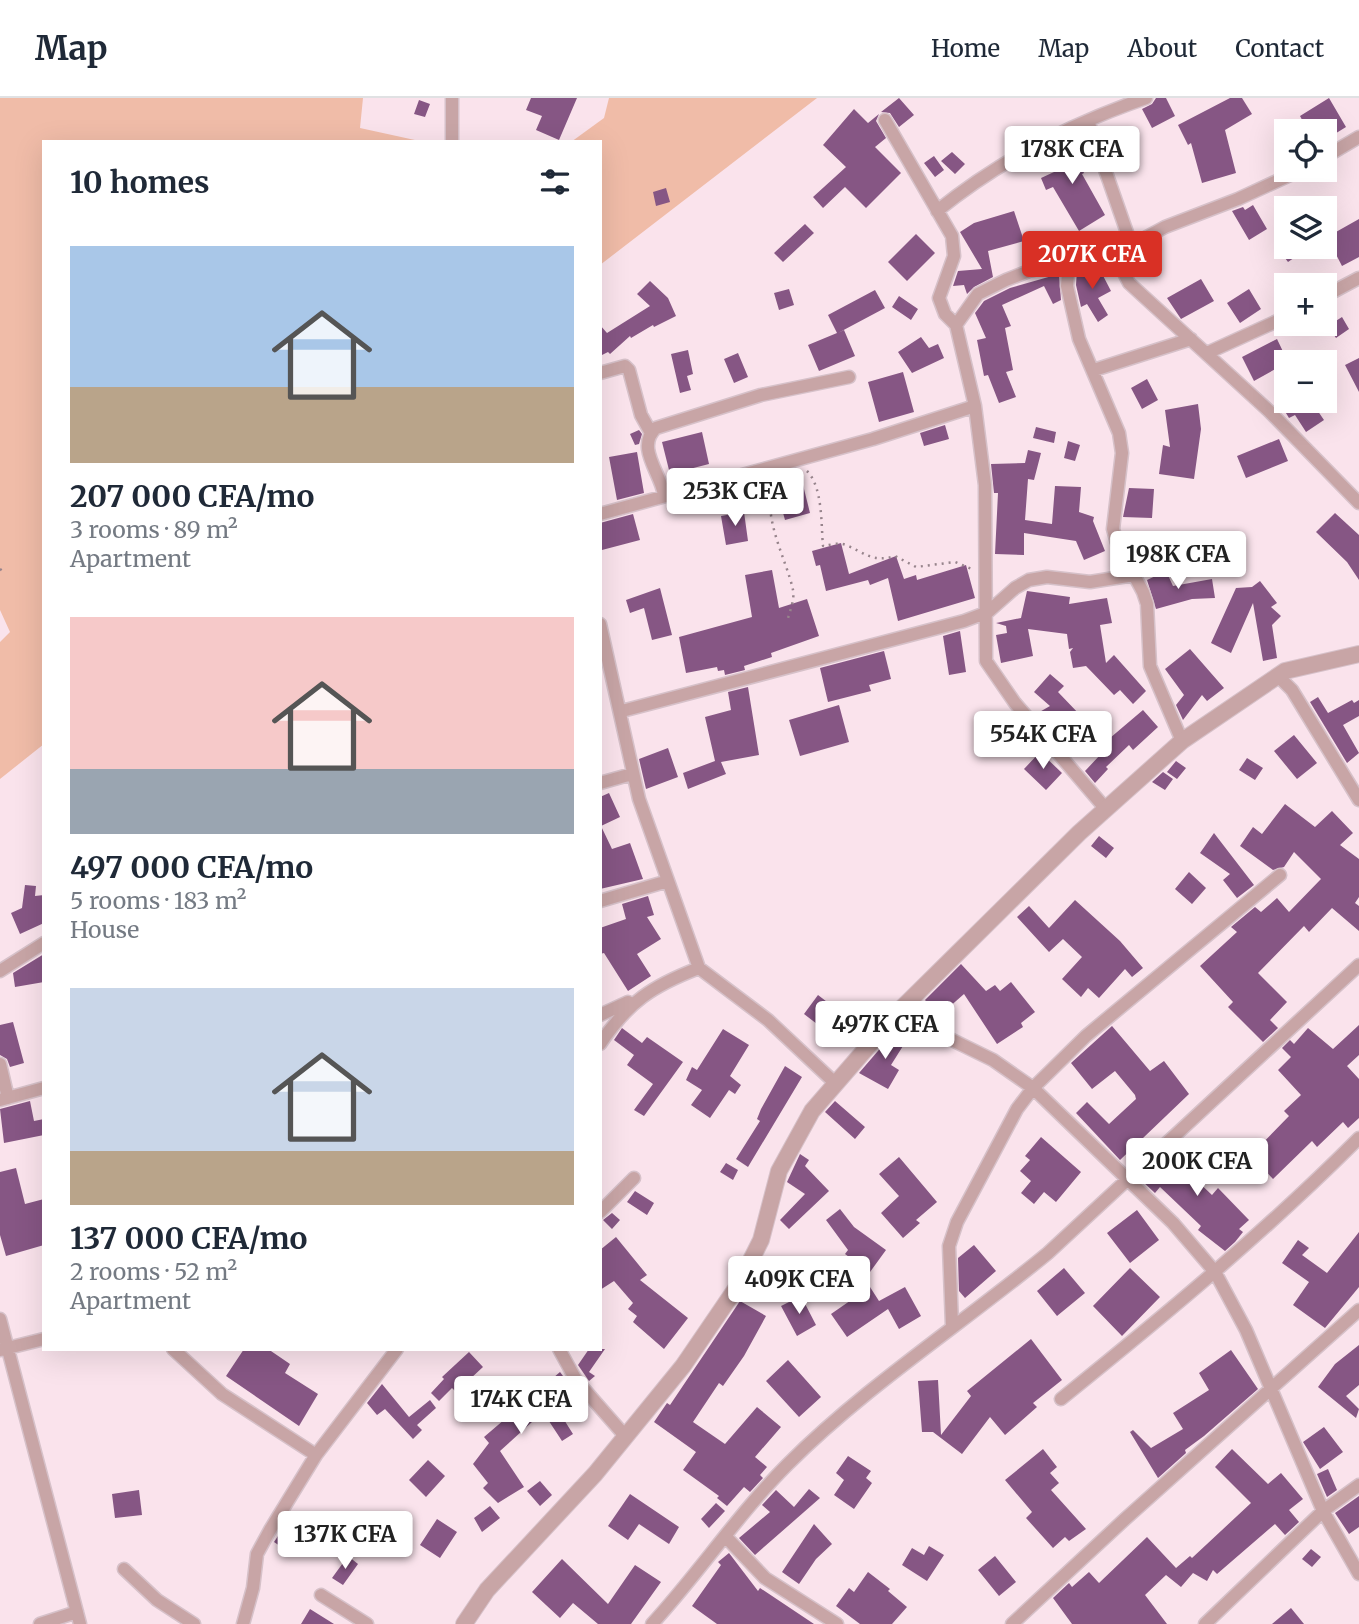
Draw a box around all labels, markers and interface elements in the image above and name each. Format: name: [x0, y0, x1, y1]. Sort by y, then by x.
text: Map: [35, 28, 108, 69]
text: Home: [931, 33, 1000, 64]
text: Map: [1038, 33, 1089, 64]
text: About: [1127, 33, 1197, 64]
text: Contact: [1235, 33, 1324, 64]
map controls: [1274, 119, 1337, 413]
button: locate: [1274, 119, 1337, 182]
pin: 178K CFA: [1000, 126, 1144, 186]
text: 178K CFA: [1021, 134, 1123, 163]
text: 10 homes: [70, 163, 210, 201]
icon: filters: [536, 163, 574, 201]
button: layers: [1274, 196, 1337, 259]
pin: 207K CFA: [1020, 232, 1164, 291]
text: 207K CFA: [1038, 239, 1146, 268]
button: +: [1274, 273, 1337, 336]
icon: home: [259, 292, 385, 418]
button: −: [1274, 350, 1337, 413]
pin: 253K CFA: [663, 468, 807, 528]
text: 253K CFA: [683, 476, 787, 505]
text: 207 000 CFA/mo: [70, 477, 314, 515]
text: 3 rooms · 89 m²: [70, 515, 238, 544]
pin: 198K CFA: [1106, 532, 1250, 591]
text: 198K CFA: [1126, 539, 1230, 568]
text: Apartment: [70, 544, 191, 573]
icon: home: [259, 663, 385, 789]
pin: 554K CFA: [971, 712, 1115, 771]
text: 554K CFA: [990, 719, 1096, 748]
text: 497 000 CFA/mo: [70, 848, 313, 886]
text: 5 rooms · 183 m²: [70, 886, 246, 915]
text: House: [70, 915, 139, 944]
pin: 497K CFA: [813, 1002, 957, 1061]
text: 497K CFA: [831, 1009, 939, 1038]
icon: home: [259, 1034, 385, 1160]
pin: 200K CFA: [1125, 1138, 1269, 1198]
text: 200K CFA: [1142, 1146, 1252, 1175]
text: 137 000 CFA/mo: [70, 1219, 307, 1257]
pin: 409K CFA: [727, 1256, 871, 1316]
text: 2 rooms · 52 m²: [70, 1257, 237, 1286]
text: 409K CFA: [744, 1264, 854, 1293]
text: Apartment: [70, 1286, 191, 1315]
pin: 174K CFA: [449, 1376, 593, 1436]
text: 174K CFA: [470, 1384, 572, 1413]
pin: 137K CFA: [273, 1512, 417, 1571]
text: 137K CFA: [294, 1519, 396, 1548]

